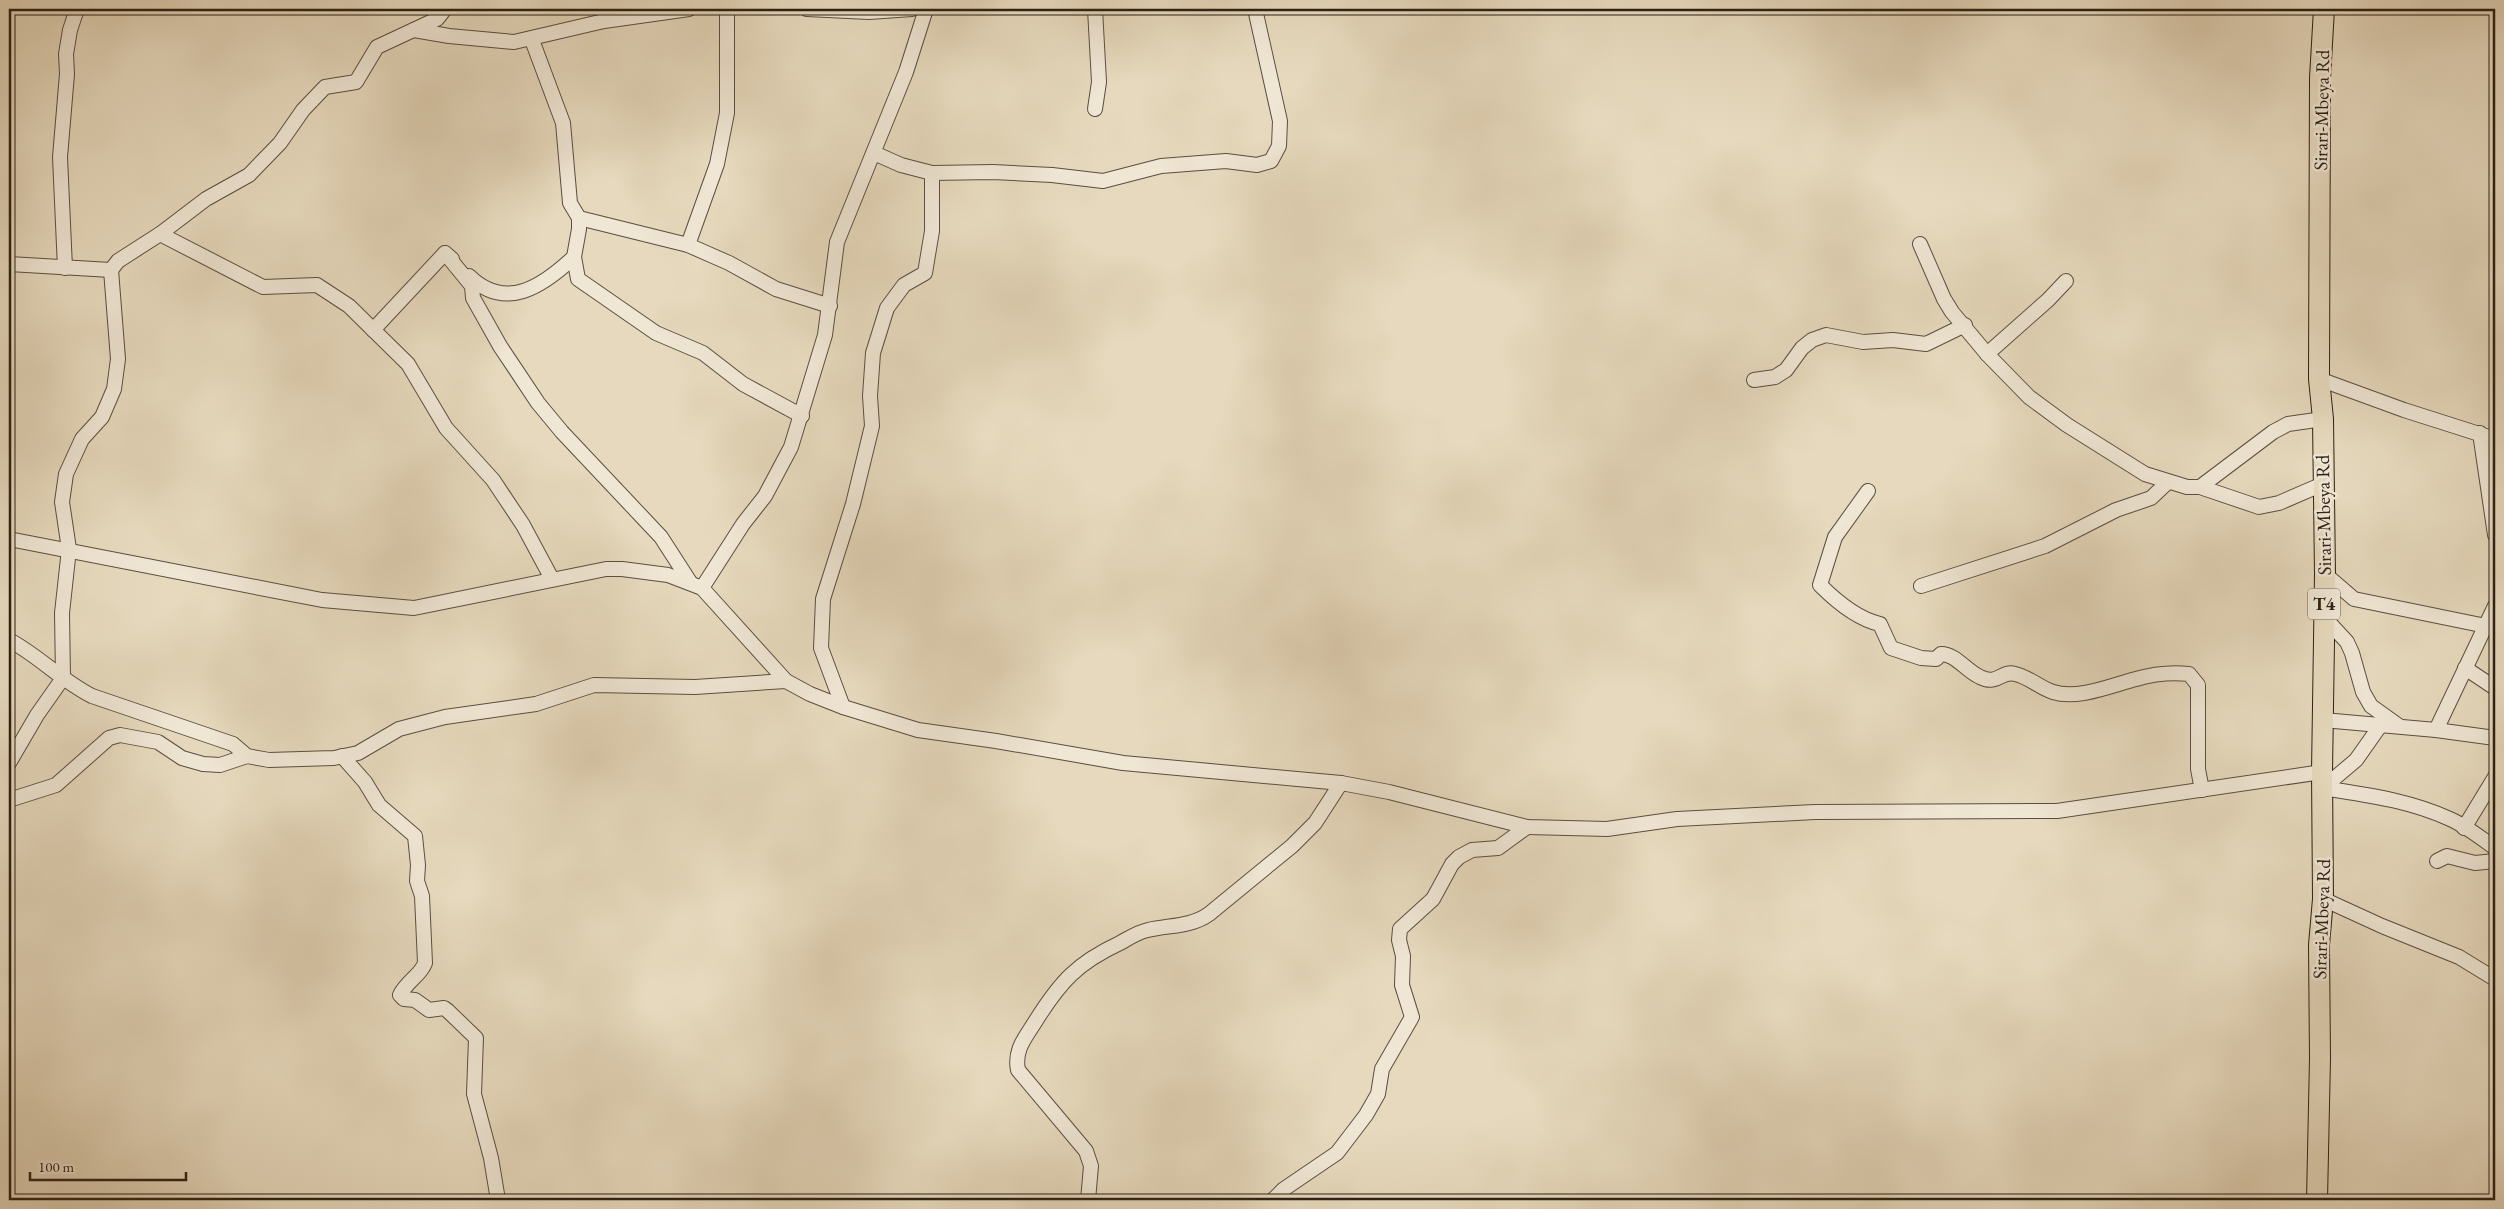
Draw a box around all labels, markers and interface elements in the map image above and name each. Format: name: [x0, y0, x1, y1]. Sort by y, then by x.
street label: Sirari-Mbeya Rd: [2308, 49, 2335, 170]
street label: Sirari-Mbeya Rd: [2310, 454, 2337, 575]
road number: T4: [2308, 588, 2340, 620]
street label: Sirari-Mbeya Rd: [2307, 858, 2336, 980]
scale bar: [30, 1149, 186, 1181]
text: 100 m: [38, 1157, 75, 1176]

